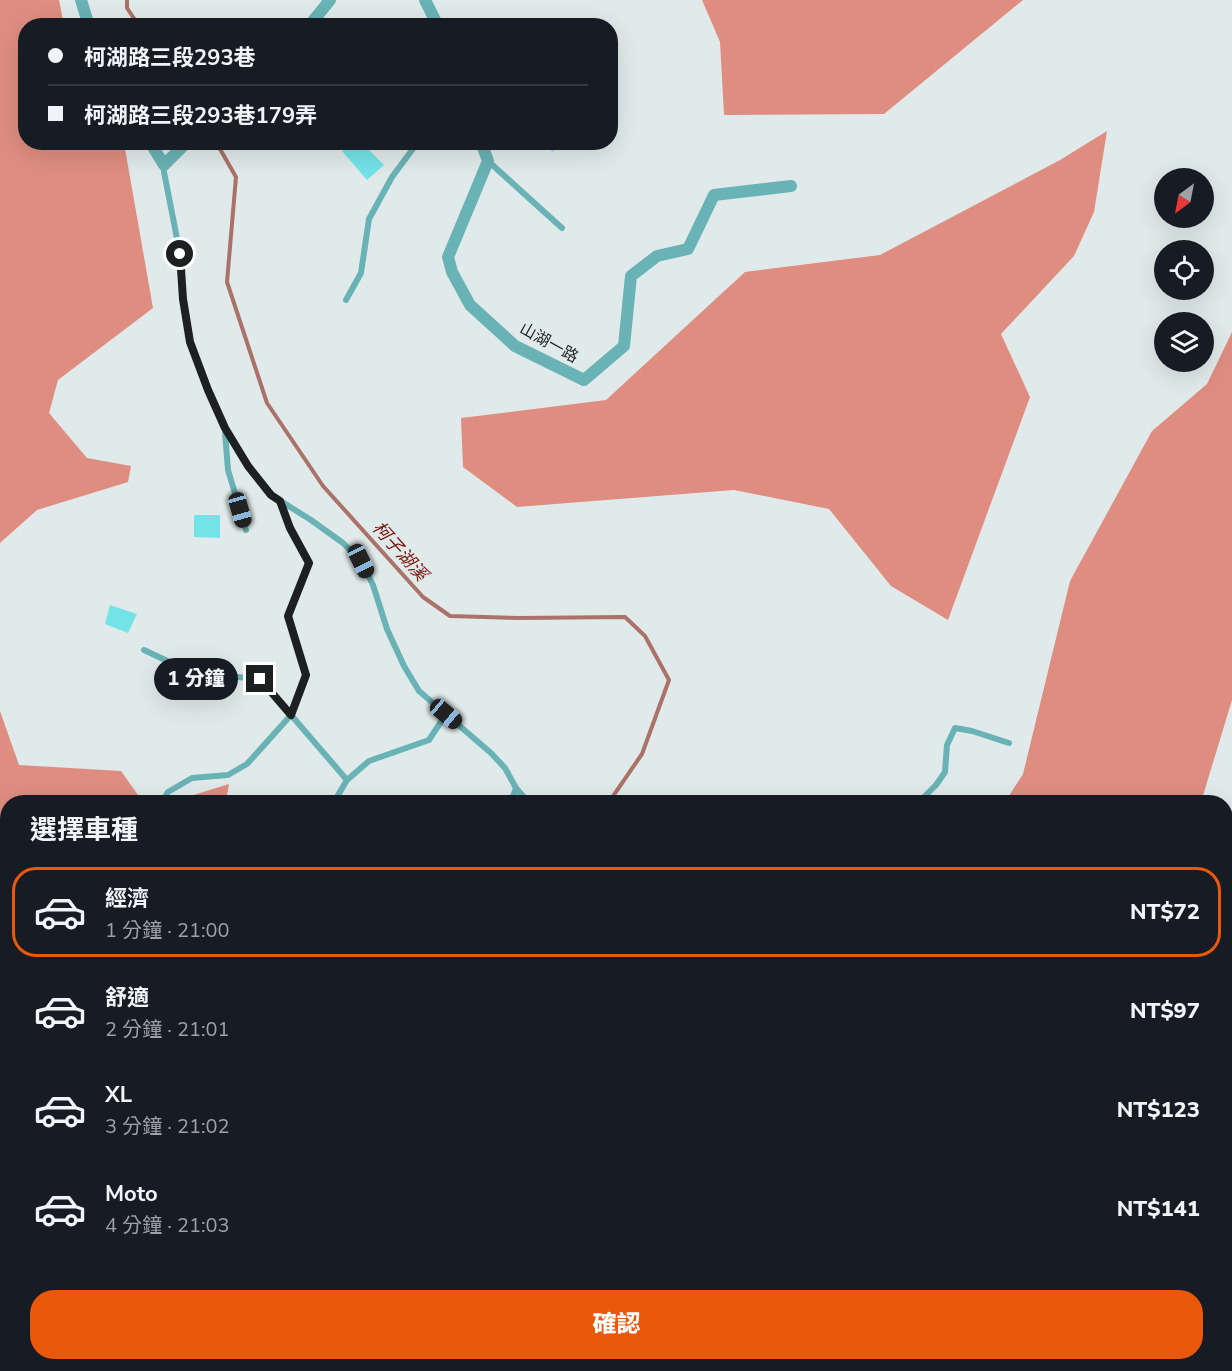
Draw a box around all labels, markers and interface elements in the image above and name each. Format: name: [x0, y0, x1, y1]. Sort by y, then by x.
text: 柯湖路三段293巷: [84, 43, 256, 73]
text: 柯湖路三段293巷179弄: [84, 101, 317, 131]
north arrow: [1154, 168, 1214, 228]
map controls: [1154, 168, 1214, 372]
route start: [166, 240, 193, 267]
button: locate: [1154, 240, 1214, 300]
button: layers: [1154, 312, 1214, 372]
street label: 山湖一路: [516, 318, 582, 368]
car: [226, 490, 254, 530]
water label: 柯子湖溪: [367, 516, 435, 588]
car: [345, 541, 377, 581]
callout: 1 分鐘: [155, 658, 239, 700]
text: 1 分鐘: [167, 665, 225, 692]
route end: [246, 665, 273, 692]
car: [426, 696, 466, 732]
text: 選擇車種: [30, 812, 138, 849]
text: 經濟: [105, 884, 149, 914]
icon: car: [33, 885, 87, 939]
text: NT$72: [1130, 897, 1200, 927]
text: 1 分鐘 · 21:00: [105, 917, 230, 944]
text: 舒適: [105, 983, 149, 1013]
icon: car: [33, 984, 87, 1038]
text: NT$97: [1130, 996, 1200, 1026]
text: 2 分鐘 · 21:01: [105, 1016, 230, 1043]
text: XL: [105, 1080, 132, 1110]
icon: car: [33, 1083, 87, 1137]
text: NT$123: [1117, 1095, 1200, 1125]
text: 3 分鐘 · 21:02: [105, 1113, 230, 1140]
text: Moto: [105, 1179, 158, 1209]
icon: car: [33, 1182, 87, 1236]
text: NT$141: [1117, 1194, 1200, 1224]
text: 4 分鐘 · 21:03: [105, 1212, 230, 1239]
button: 確認: [30, 1290, 1203, 1359]

